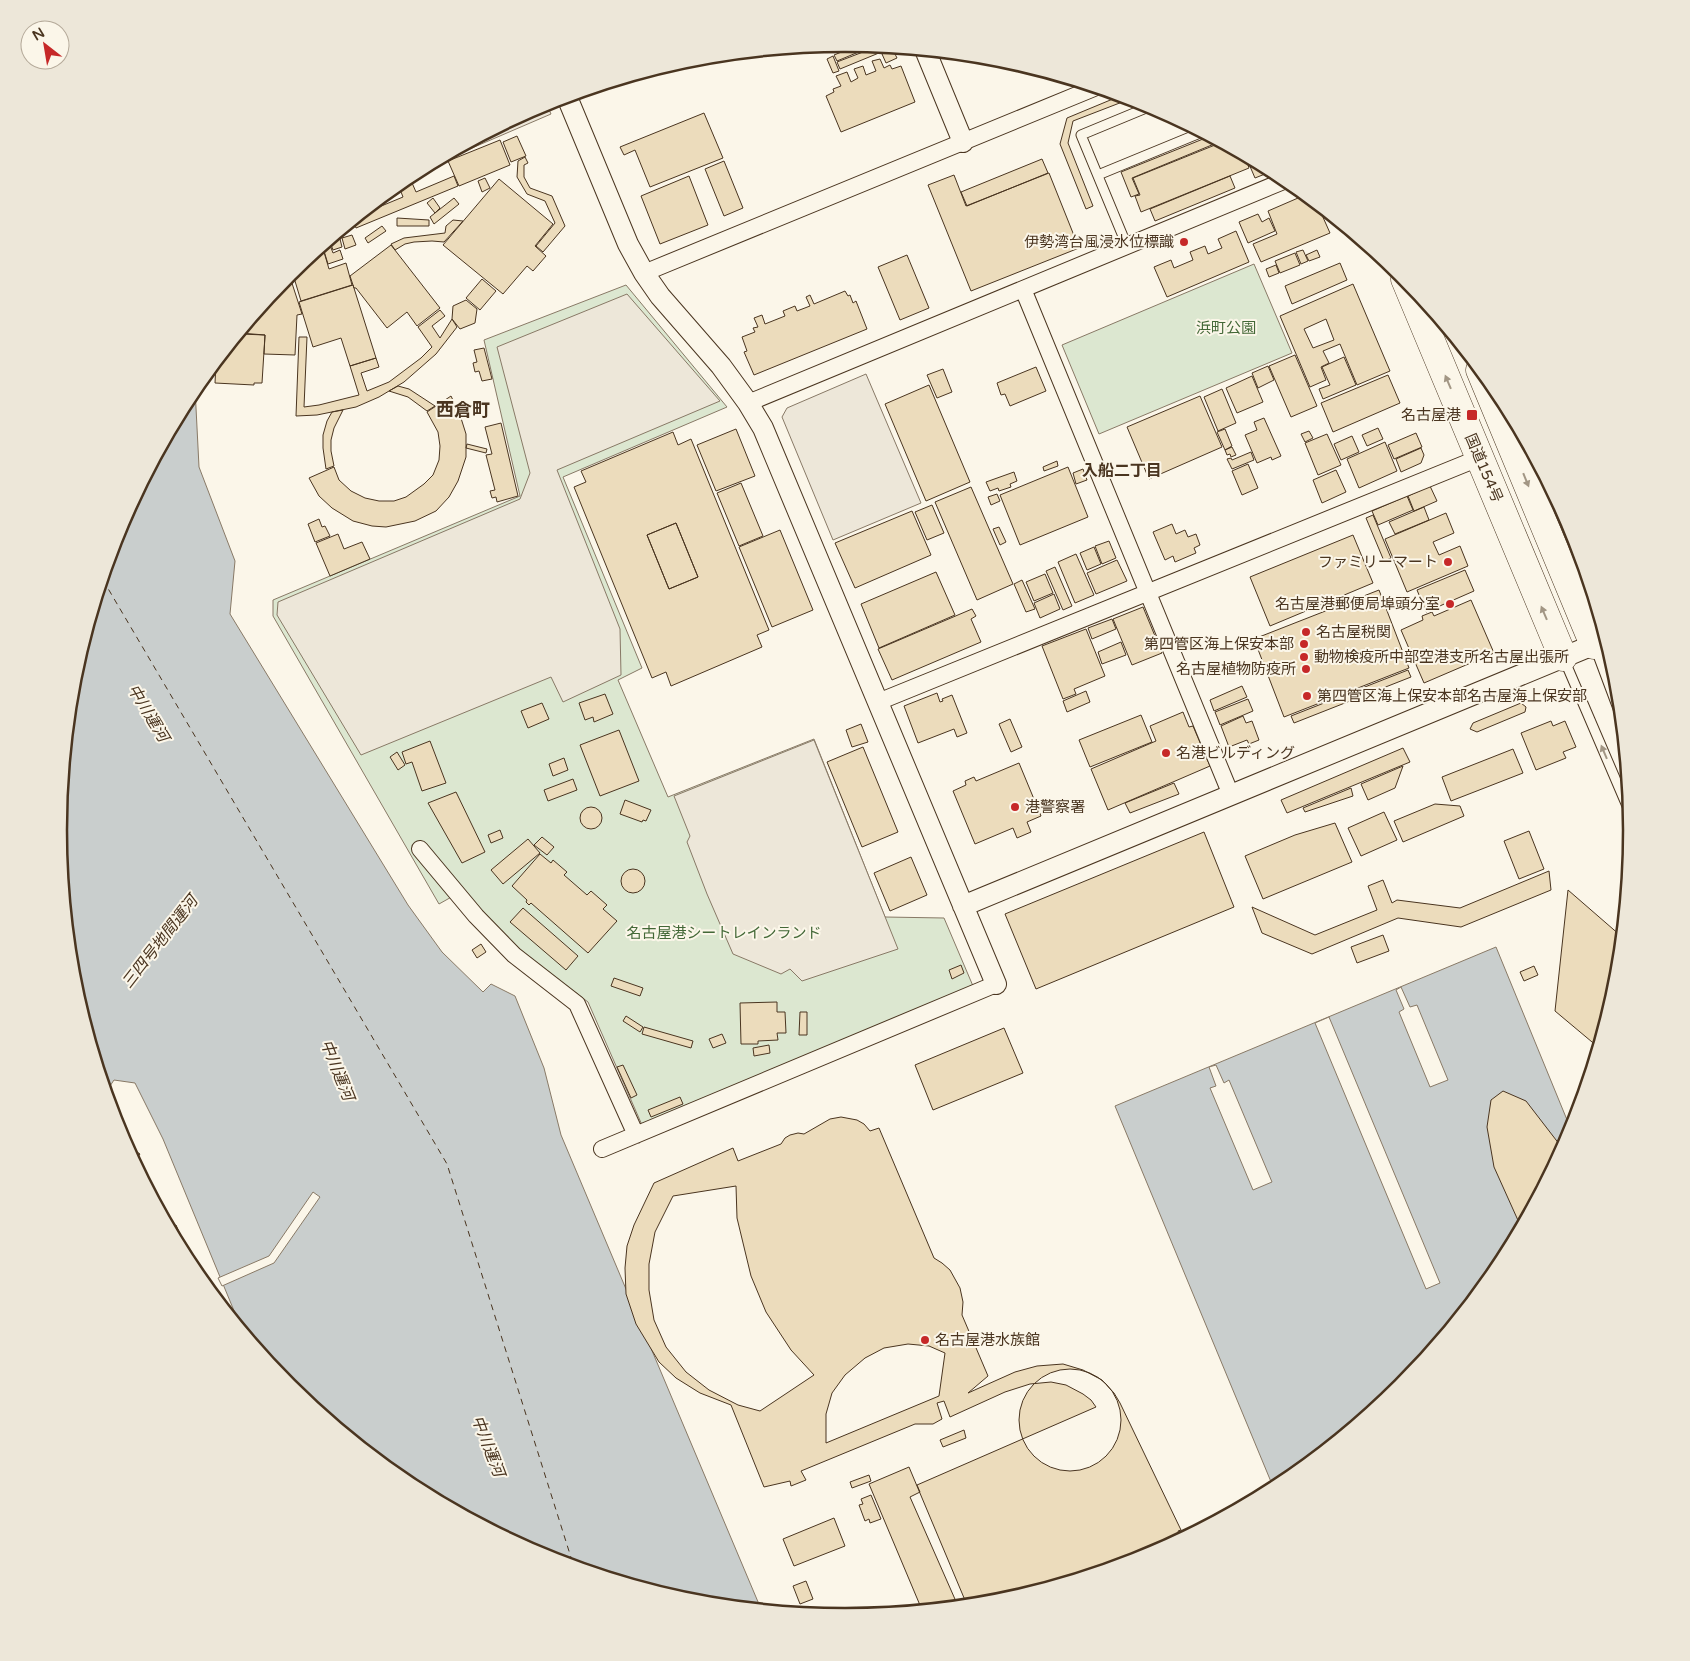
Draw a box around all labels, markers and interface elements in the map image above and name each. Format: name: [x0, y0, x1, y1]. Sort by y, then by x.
north arrow: [20, 20, 70, 70]
text: N: [29, 24, 48, 44]
place label: 伊勢湾台風浸水位標識: [1024, 233, 1174, 251]
marker: 伊勢湾台風浸水位標識: [1178, 236, 1190, 248]
park label: 浜町公園: [1196, 319, 1256, 337]
one-way arrow: [1444, 374, 1452, 389]
district label: 西倉町: [436, 399, 490, 421]
place label: 名古屋港: [1401, 406, 1461, 424]
marker: 名古屋港: [1465, 408, 1479, 422]
street label: 国道154号: [1461, 431, 1507, 505]
district label: 入船二丁目: [1082, 461, 1162, 481]
one-way arrow: [1522, 473, 1530, 487]
place label: ファミリーマート: [1318, 553, 1438, 571]
marker: ファミリーマート: [1442, 556, 1454, 568]
place label: 名古屋港郵便局埠頭分室: [1275, 595, 1440, 613]
marker: 名古屋港郵便局埠頭分室: [1444, 598, 1456, 610]
one-way arrow: [1540, 605, 1548, 620]
place label: 名古屋税関: [1316, 623, 1391, 641]
marker: 名古屋税関: [1300, 626, 1312, 638]
place label: 第四管区海上保安本部: [1144, 635, 1294, 653]
marker: 第四管区海上保安本部: [1298, 638, 1310, 650]
place label: 動物検疫所中部空港支所名古屋出張所: [1314, 648, 1569, 666]
marker: 動物検疫所中部空港支所名古屋出張所: [1298, 651, 1310, 663]
place label: 名古屋植物防疫所: [1176, 660, 1296, 678]
marker: 名古屋植物防疫所: [1300, 663, 1312, 675]
water label: 中川運河: [123, 680, 175, 748]
place label: 第四管区海上保安本部名古屋海上保安部: [1317, 687, 1587, 705]
marker: 第四管区海上保安本部名古屋海上保安部: [1301, 690, 1313, 702]
place label: 名港ビルディング: [1176, 744, 1295, 762]
one-way arrow: [1599, 745, 1607, 759]
marker: 名港ビルディング: [1160, 747, 1172, 759]
place label: 港警察署: [1025, 798, 1085, 816]
marker: 港警察署: [1009, 801, 1021, 813]
water label: 三四号地間運河: [118, 889, 204, 992]
park label: 名古屋港シートレインランド: [626, 924, 822, 942]
water label: 中川運河: [316, 1037, 359, 1106]
place label: 名古屋港水族館: [935, 1331, 1040, 1349]
marker: 名古屋港水族館: [919, 1334, 931, 1346]
water label: 中川運河: [467, 1413, 510, 1482]

